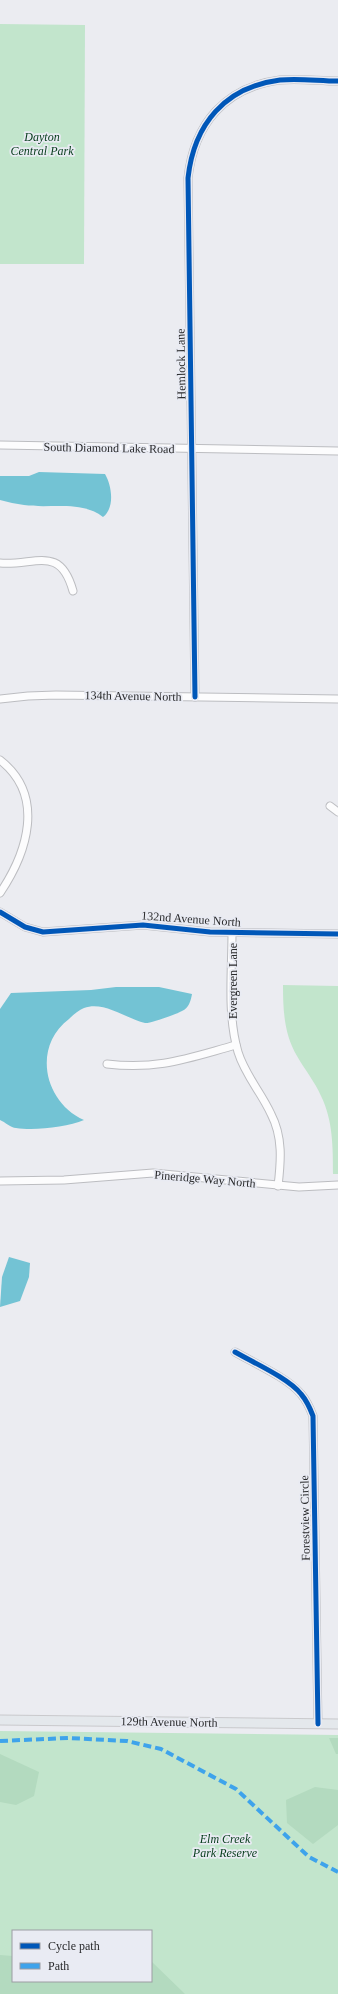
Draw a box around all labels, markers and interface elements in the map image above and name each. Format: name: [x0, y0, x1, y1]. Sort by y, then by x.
park label: Dayton Central Park: [11, 130, 74, 158]
street label: Hemlock Lane: [173, 328, 189, 400]
street label: South Diamond Lake Road: [43, 440, 175, 456]
street label: 134th Avenue North: [84, 688, 182, 704]
street label: 132nd Avenue North: [141, 909, 241, 929]
street label: Evergreen Lane: [226, 943, 240, 1019]
street label: Pineridge Way North: [154, 1168, 256, 1190]
street label: Forestview Circle: [297, 1475, 313, 1561]
street label: 129th Avenue North: [120, 1714, 218, 1730]
park label: Elm Creek Park Reserve: [192, 1832, 258, 1860]
legend: [12, 1930, 152, 1982]
text: Cycle path: [48, 1939, 100, 1953]
text: Path: [48, 1959, 69, 1973]

